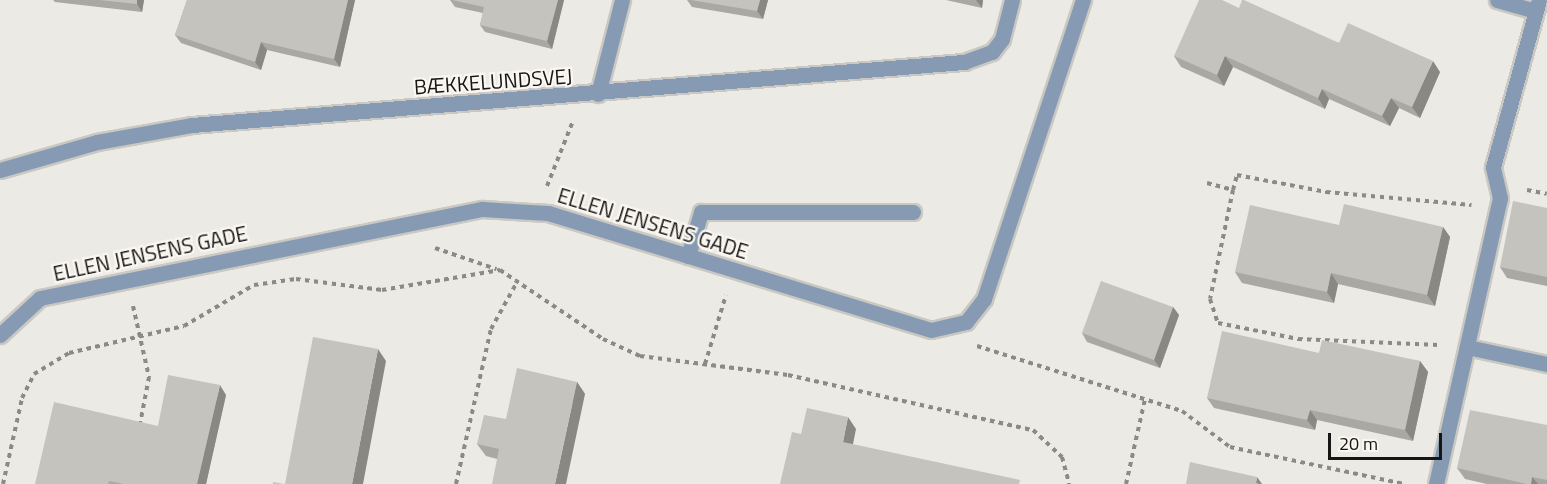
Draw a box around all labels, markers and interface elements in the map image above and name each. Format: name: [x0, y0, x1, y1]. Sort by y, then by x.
street label: BÆKKELUNDSVEJ: [413, 63, 573, 99]
street label: ELLEN JENSENS GADE: [555, 182, 751, 264]
street label: ELLEN JENSENS GADE: [51, 220, 249, 286]
scale bar: [1331, 421, 1445, 459]
text: 20 m: [1339, 430, 1378, 457]

